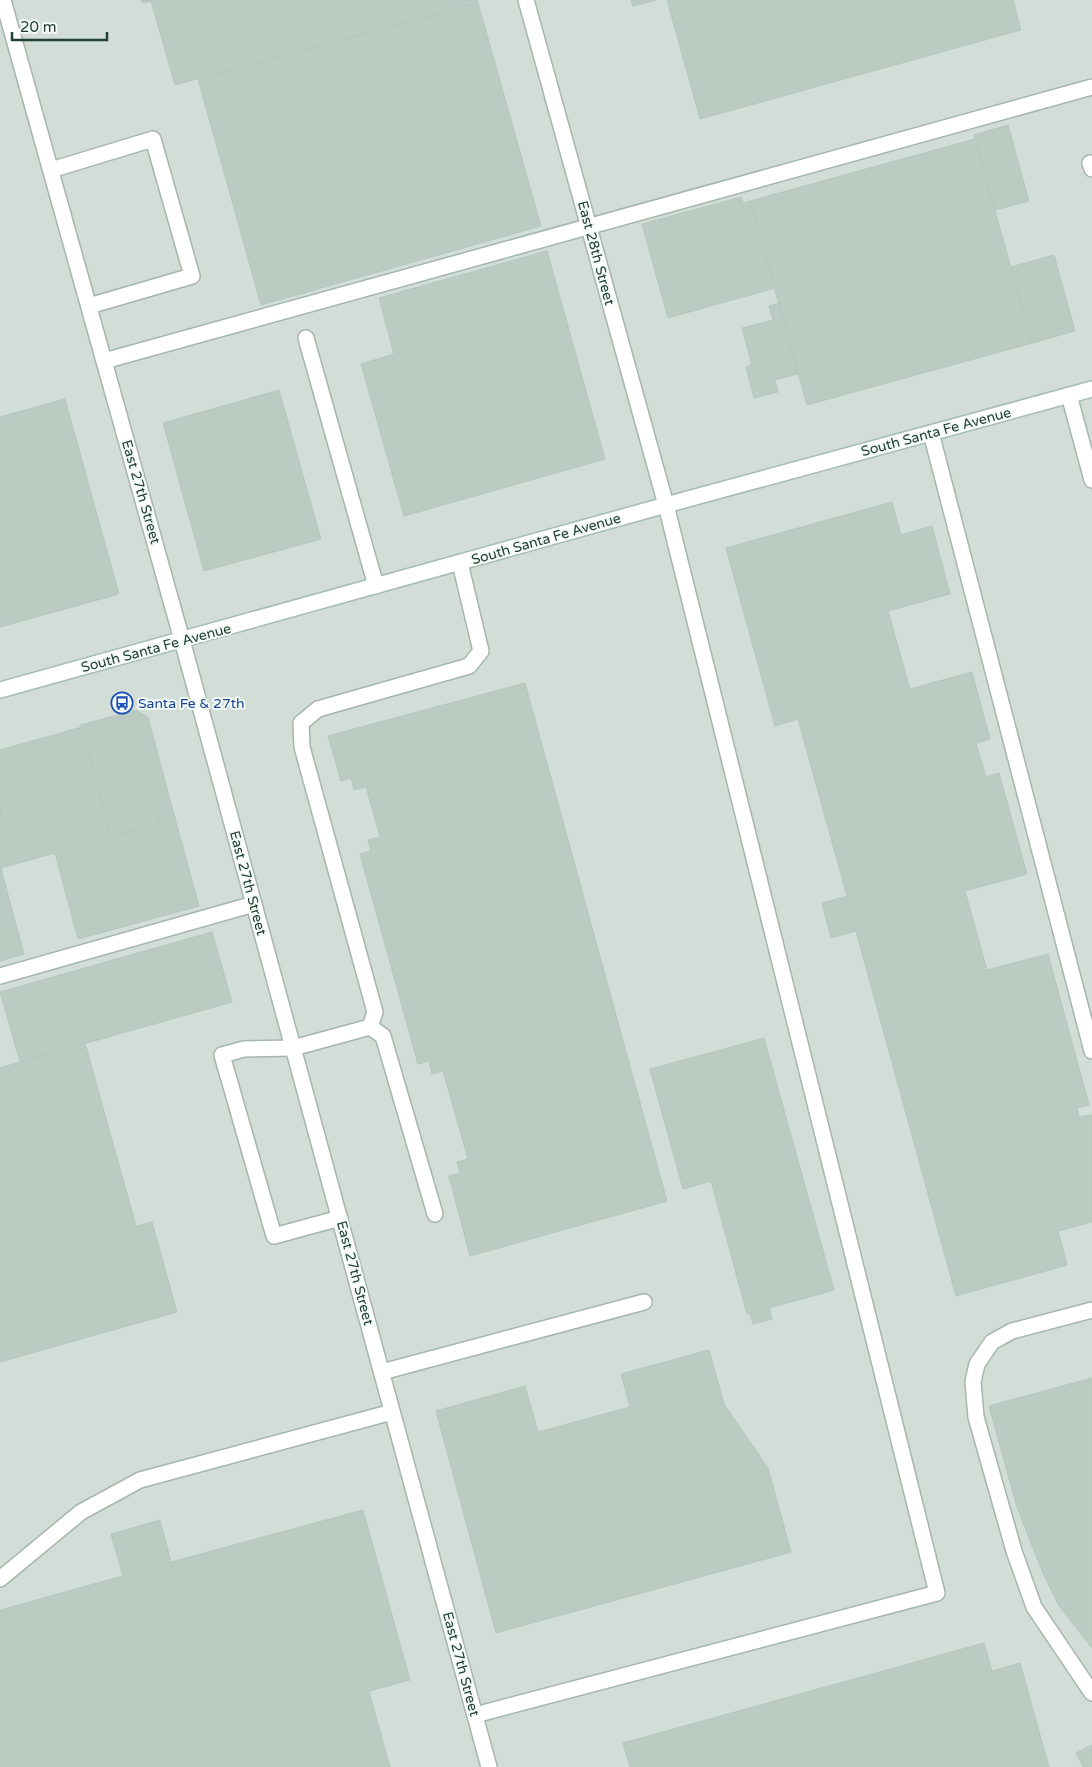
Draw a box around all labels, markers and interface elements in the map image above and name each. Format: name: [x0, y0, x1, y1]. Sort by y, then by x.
scale bar: [12, 10, 108, 42]
text: 20 m: [20, 18, 57, 36]
street label: East 28th Street: [574, 199, 618, 308]
street label: South Santa Fe Avenue: [859, 404, 1013, 460]
street label: East 27th Street: [118, 438, 164, 547]
street label: South Santa Fe Avenue: [469, 510, 623, 568]
street label: South Santa Fe Avenue: [79, 620, 233, 676]
bus stop icon: Santa Fe & 27th: [110, 691, 134, 715]
place label: Santa Fe & 27th: [138, 695, 245, 712]
street label: East 27th Street: [226, 829, 270, 938]
street label: East 27th Street: [333, 1219, 377, 1328]
street label: East 27th Street: [439, 1610, 483, 1719]

